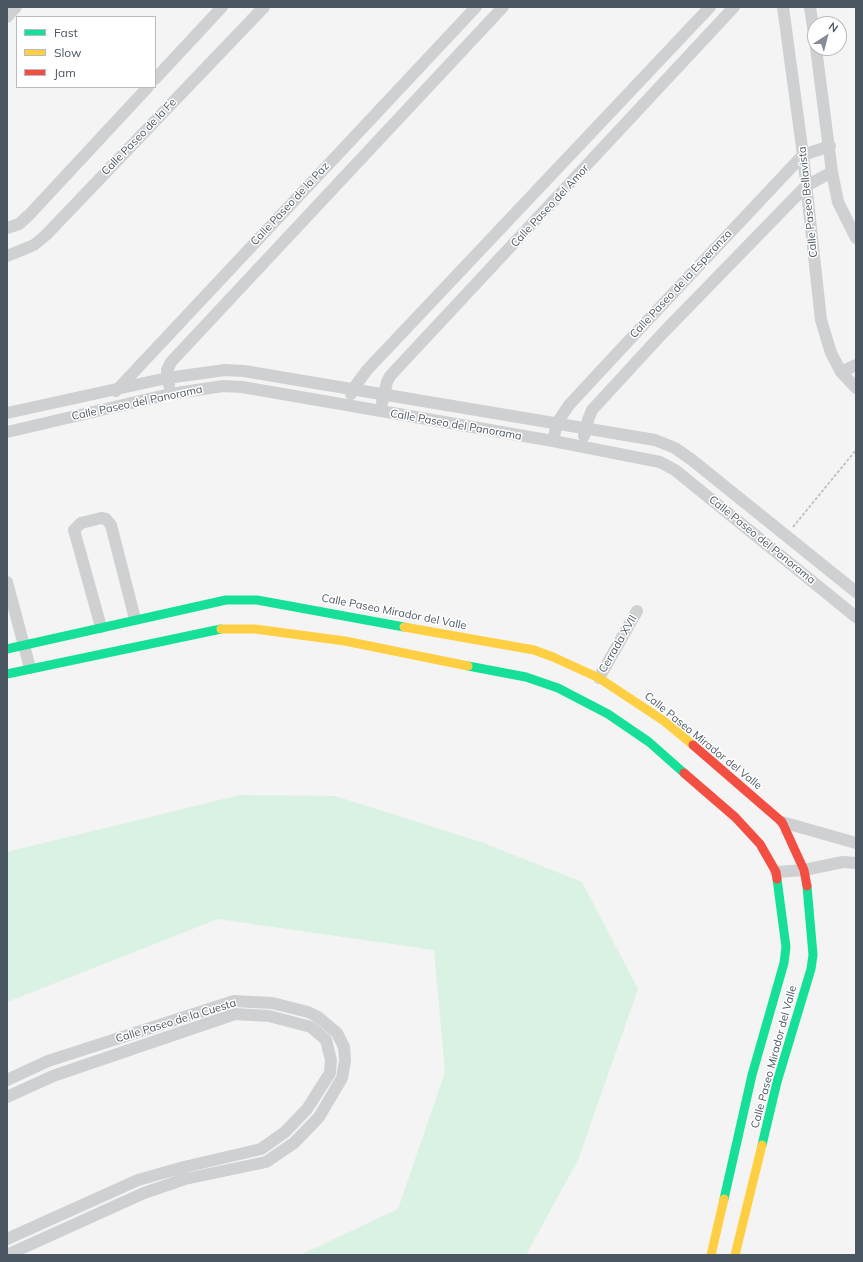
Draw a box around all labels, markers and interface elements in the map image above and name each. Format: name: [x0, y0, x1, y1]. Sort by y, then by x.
legend: [16, 16, 156, 88]
north arrow: [807, 16, 847, 56]
text: N: [826, 19, 841, 35]
text: Fast: [54, 25, 78, 40]
text: Slow: [54, 45, 82, 60]
text: Jam: [54, 65, 76, 80]
street label: Calle Paseo de la Fe: [99, 96, 179, 178]
street label: Calle Paseo Bellavista: [796, 146, 820, 258]
street label: Calle Paseo de la Paz: [248, 160, 332, 248]
street label: Calle Paseo del Amor: [508, 162, 592, 250]
street label: Calle Paseo de la Esperanza: [627, 227, 735, 341]
street label: Calle Paseo del Panorama: [70, 383, 204, 423]
street label: Calle Paseo del Panorama: [389, 407, 523, 443]
street label: Calle Paseo del Panorama: [706, 493, 818, 587]
street label: Calle Paseo Mirador del Valle: [320, 591, 468, 633]
street label: Cerrada XVII: [596, 613, 640, 675]
street label: Calle Paseo Mirador del Valle: [642, 689, 764, 793]
street label: Calle Paseo Mirador del Valle: [749, 984, 799, 1130]
street label: Calle Paseo de la Cuesta: [114, 996, 238, 1046]

